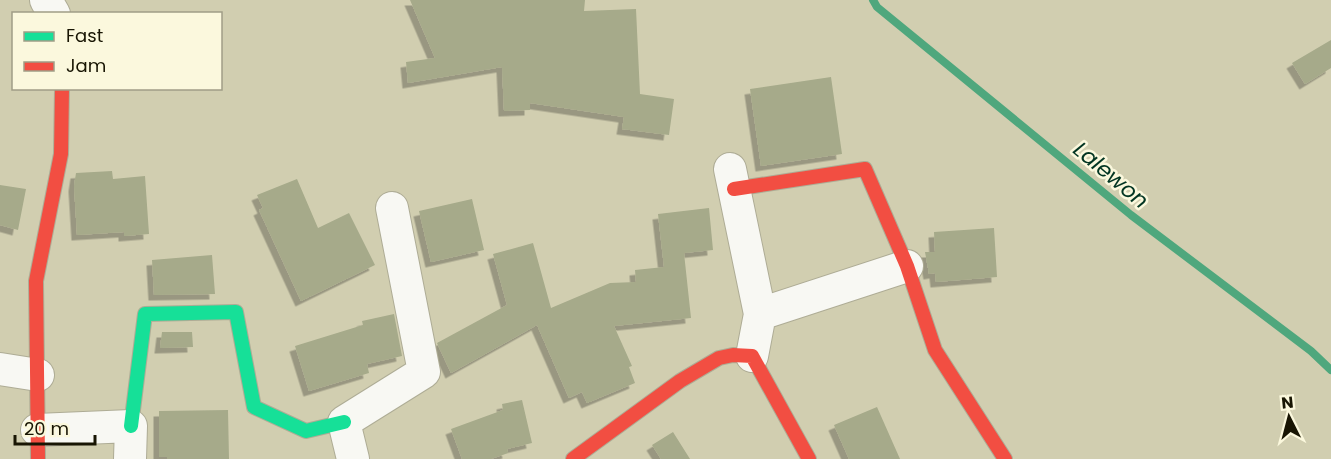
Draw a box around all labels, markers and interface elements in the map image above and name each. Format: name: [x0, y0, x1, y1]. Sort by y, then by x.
legend: [12, 12, 222, 90]
text: Fast: [66, 23, 103, 48]
text: Jam: [66, 53, 106, 78]
water label: Lalewon: [1067, 134, 1155, 216]
north arrow: [1259, 387, 1319, 447]
text: N: [1280, 391, 1295, 415]
scale bar: [15, 408, 94, 446]
text: 20 m: [24, 416, 69, 441]

